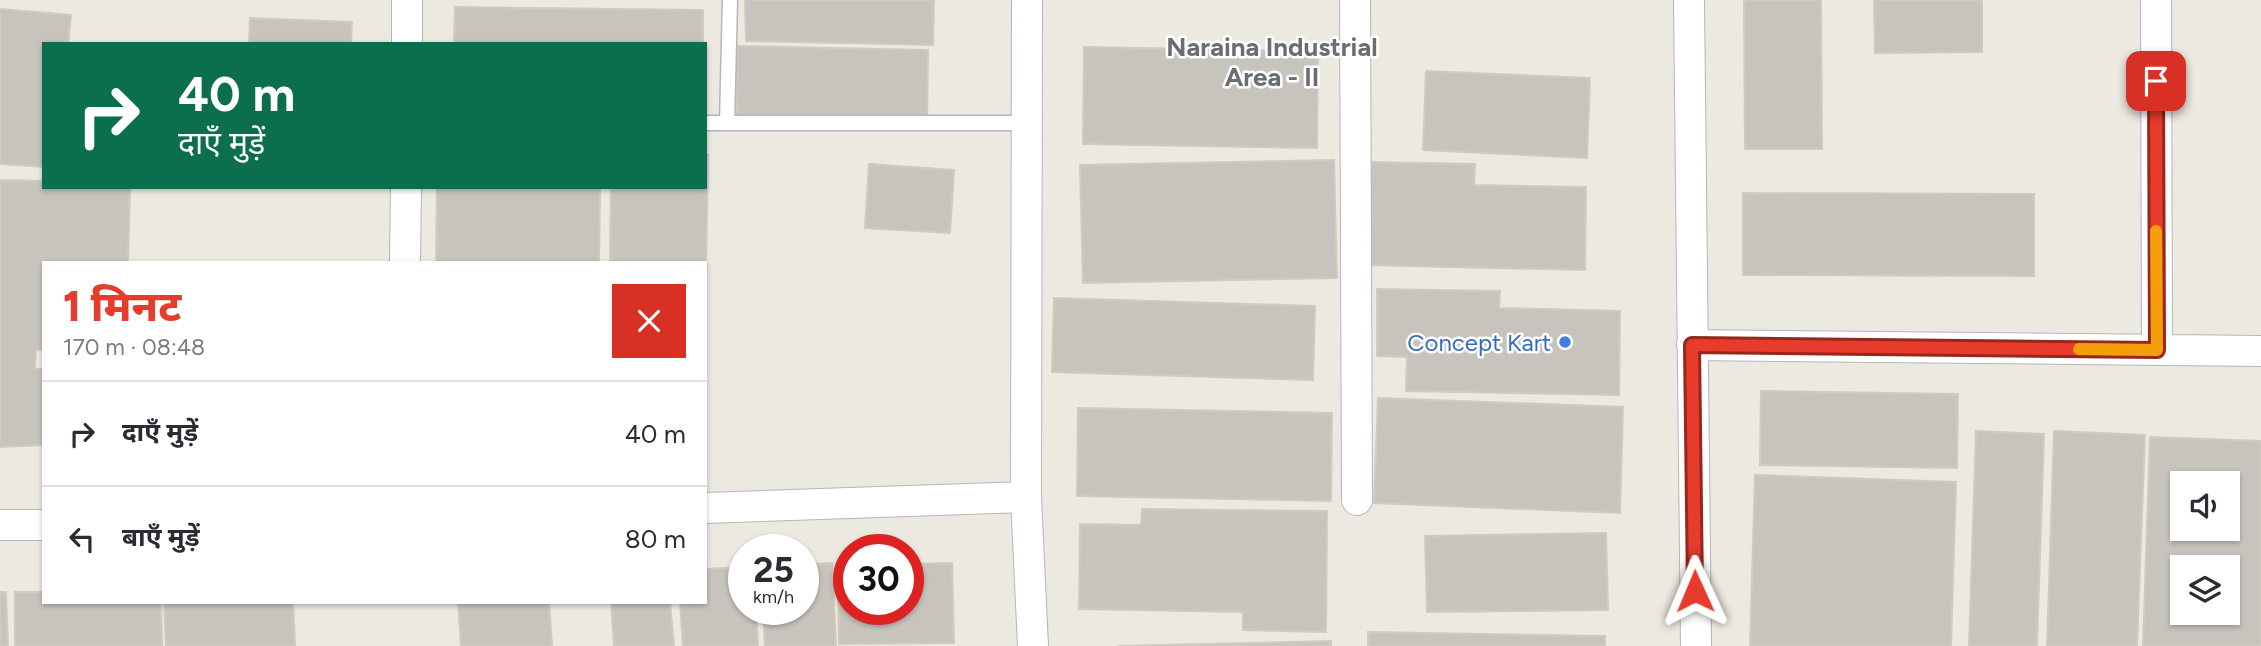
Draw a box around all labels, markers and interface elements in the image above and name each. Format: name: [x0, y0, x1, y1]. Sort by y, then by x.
district label: Naraina Industrial Area - II: [1166, 31, 1378, 93]
pin: [2126, 51, 2186, 111]
icon: arrive: [2137, 62, 2175, 100]
text: 40 m: [178, 64, 295, 123]
icon: right: [63, 70, 154, 161]
text: दाएँ मुड़ें: [178, 124, 265, 162]
text: 1 मिनट: [63, 281, 181, 332]
button: close: [612, 284, 686, 358]
place label: Concept Kart: [1407, 328, 1551, 357]
text: 170 m · 08:48: [63, 333, 205, 361]
marker: Concept Kart: [1557, 334, 1573, 350]
icon: right: [63, 415, 101, 453]
text: दाएँ मुड़ें: [122, 416, 198, 448]
text: 40 m: [625, 418, 686, 450]
map controls: [2170, 471, 2240, 625]
button: sound: [2170, 471, 2240, 541]
icon: left: [63, 520, 101, 558]
text: बाएँ मुड़ें: [122, 521, 199, 553]
text: 80 m: [625, 523, 686, 555]
speed limit sign: 30: [833, 534, 924, 625]
text: 25: [753, 549, 794, 591]
position arrow: [1658, 554, 1732, 628]
button: layers: [2170, 555, 2240, 625]
text: km/h: [753, 586, 794, 608]

